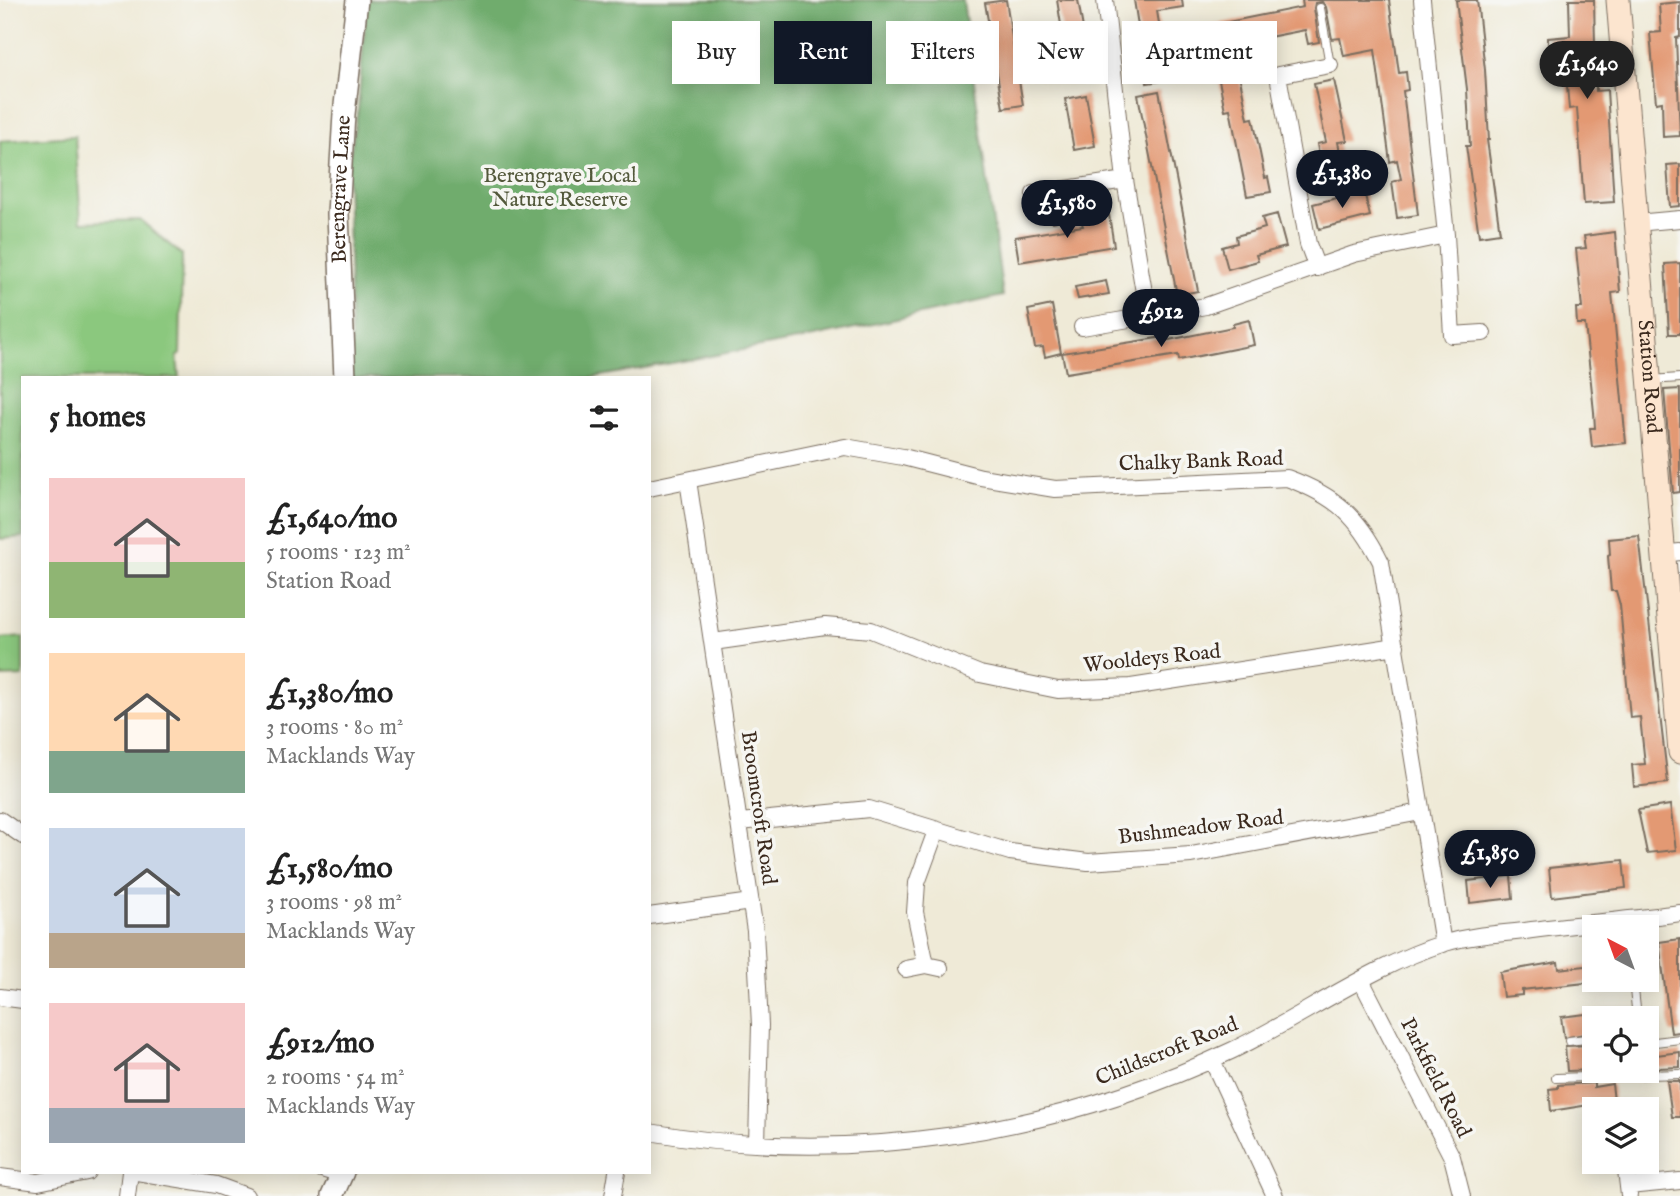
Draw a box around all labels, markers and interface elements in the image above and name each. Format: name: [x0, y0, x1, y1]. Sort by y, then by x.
chip: Buy: [672, 21, 760, 84]
chip: Rent: [774, 21, 872, 84]
chip: Filters: [886, 21, 999, 84]
chip: New: [1013, 21, 1108, 84]
chip: Apartment: [1122, 21, 1277, 84]
pin: £1,640: [1530, 42, 1644, 101]
text: £1,640: [1556, 49, 1618, 78]
street label: Berengrave Lane: [324, 114, 357, 264]
pin: £1,380: [1285, 150, 1399, 210]
text: £1,380: [1312, 158, 1372, 187]
park label: Berengrave Local Nature Reserve: [483, 163, 637, 214]
pin: £1,580: [1010, 180, 1124, 240]
text: £1,580: [1037, 188, 1097, 217]
pin: £912: [1120, 290, 1202, 349]
text: £912: [1138, 297, 1184, 326]
street label: Station Road: [1631, 319, 1667, 436]
text: 5 homes: [49, 399, 146, 437]
icon: filters: [585, 399, 623, 437]
street label: Chalky Bank Road: [1118, 446, 1285, 478]
text: £1,640/mo: [266, 500, 397, 538]
icon: home: [105, 506, 189, 590]
text: 5 rooms · 123 m²: [266, 538, 411, 567]
text: Station Road: [266, 567, 391, 596]
street label: Wooldeys Road: [1082, 638, 1223, 680]
text: £1,380/mo: [266, 675, 393, 713]
icon: home: [105, 681, 189, 765]
text: 3 rooms · 80 m²: [266, 713, 403, 742]
street label: Broomcroft Road: [734, 729, 782, 888]
text: Macklands Way: [266, 742, 415, 771]
street label: Bushmeadow Road: [1117, 804, 1286, 852]
pin: £1,850: [1433, 830, 1547, 890]
text: £1,850: [1460, 838, 1520, 867]
text: £1,580/mo: [266, 850, 393, 888]
icon: home: [105, 856, 189, 940]
text: 3 rooms · 98 m²: [266, 888, 402, 917]
north arrow: [1582, 915, 1659, 992]
map controls: [1582, 915, 1659, 1174]
text: Macklands Way: [266, 917, 415, 946]
button: locate: [1582, 1006, 1659, 1083]
street label: Childscroft Road: [1092, 1011, 1243, 1093]
street label: Parkfield Road: [1393, 1014, 1477, 1143]
text: £912/mo: [266, 1025, 374, 1063]
icon: home: [105, 1031, 189, 1115]
text: 2 rooms · 54 m²: [266, 1063, 405, 1092]
text: Macklands Way: [266, 1092, 415, 1121]
button: layers: [1582, 1097, 1659, 1174]

